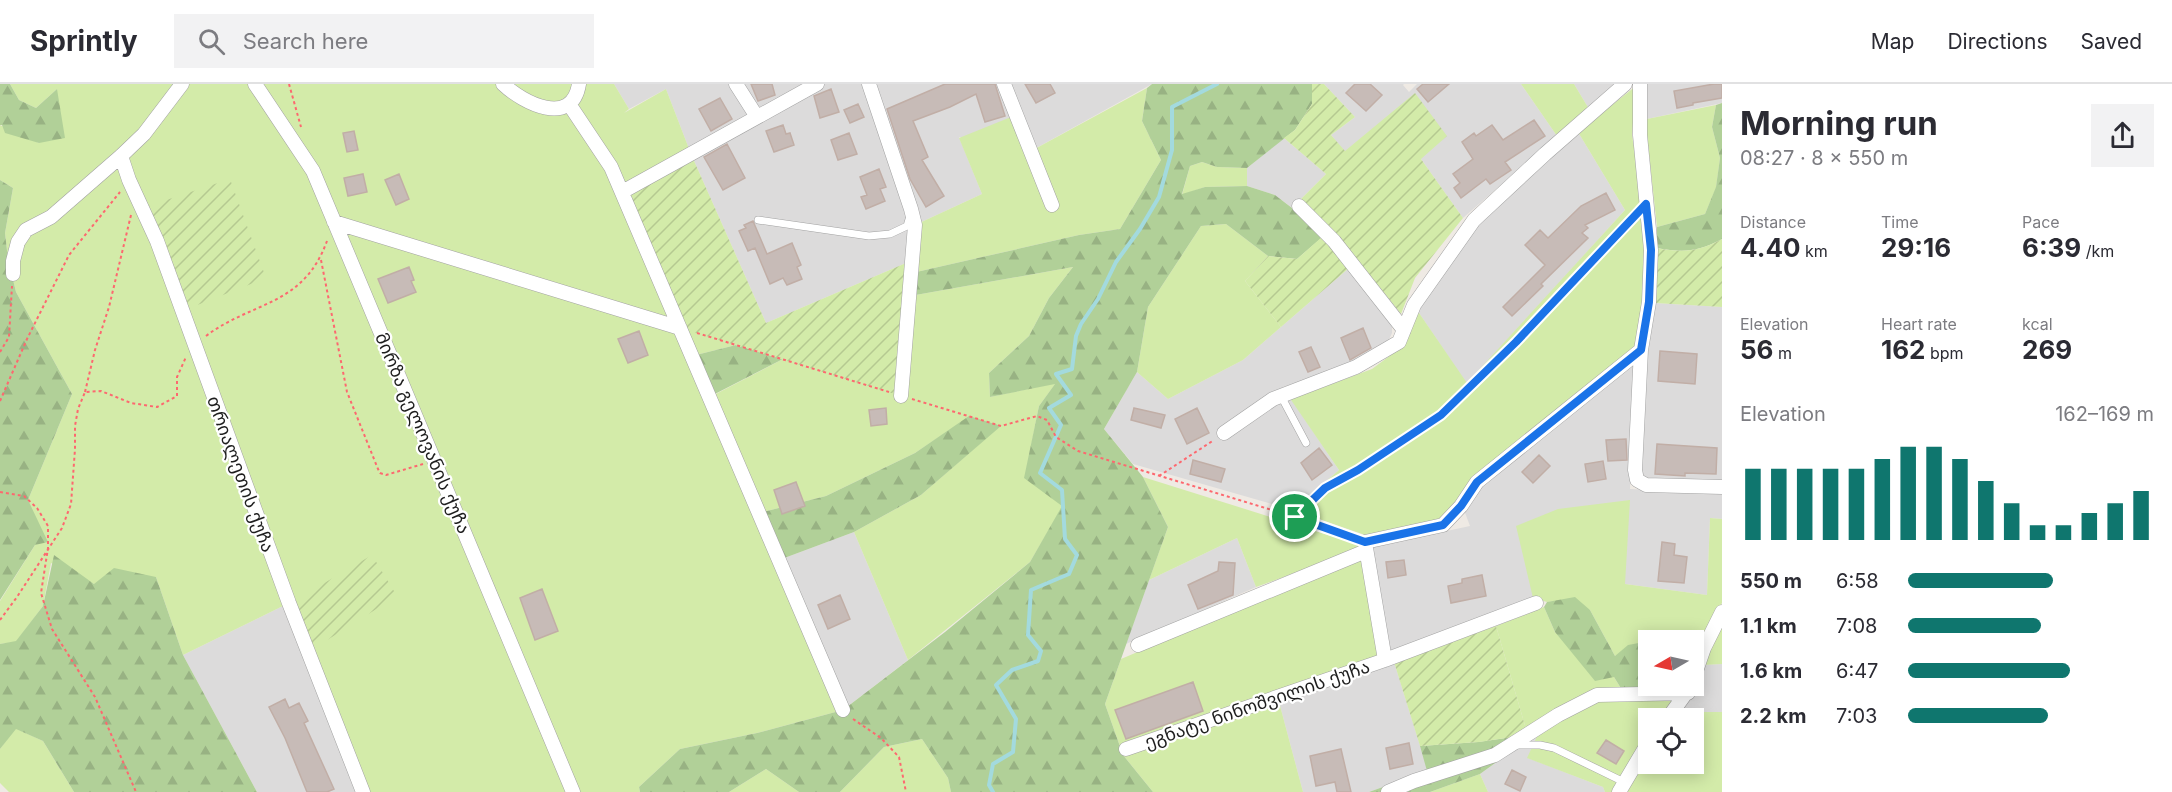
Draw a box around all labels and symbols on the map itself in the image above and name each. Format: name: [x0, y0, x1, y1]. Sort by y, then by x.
street label: მირზა გელოვანის ქუჩა: [370, 329, 475, 537]
street label: თრიალეთის ქუჩა: [202, 393, 279, 555]
pin: [1269, 491, 1320, 542]
north arrow: [1638, 630, 1704, 696]
street label: ეგნატე ნინოშვილის ქუჩა: [1142, 656, 1373, 753]

